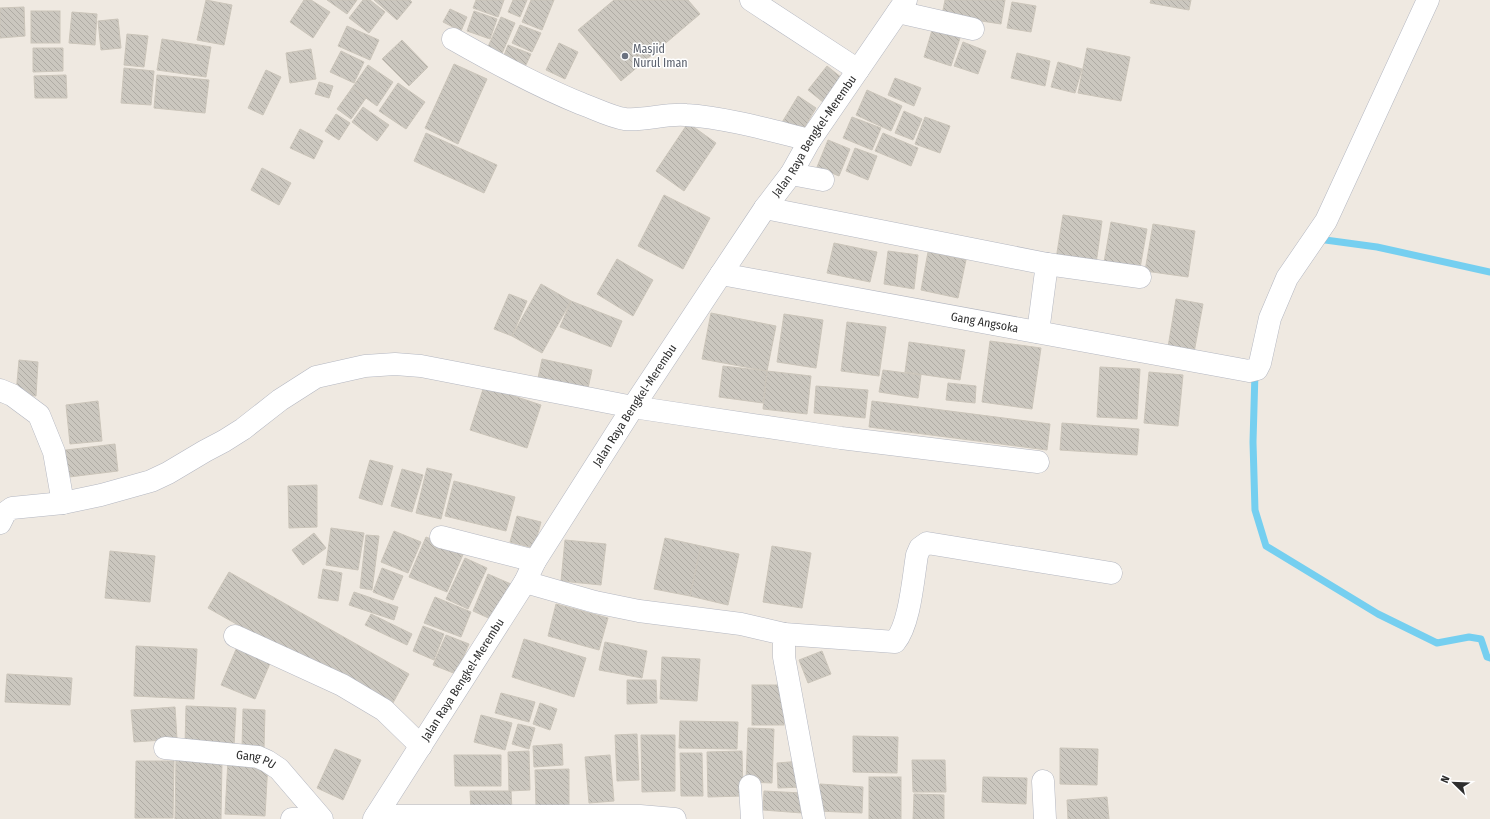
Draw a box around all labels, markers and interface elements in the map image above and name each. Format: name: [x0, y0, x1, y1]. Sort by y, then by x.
place label: Masjid Nurul Iman: [633, 42, 688, 70]
marker: Masjid Nurul Iman: [620, 51, 630, 61]
street label: Jalan Raya Bengkel-Merembu: [769, 72, 859, 200]
street label: Gang Angsoka: [950, 309, 1020, 336]
street label: Jalan Raya Bengkel-Merembu: [590, 342, 679, 469]
street label: Jalan Raya Bengkel-Merembu: [418, 616, 507, 744]
street label: Gang PU: [236, 748, 279, 772]
north arrow: [1434, 763, 1474, 803]
text: N: [1438, 774, 1453, 785]

